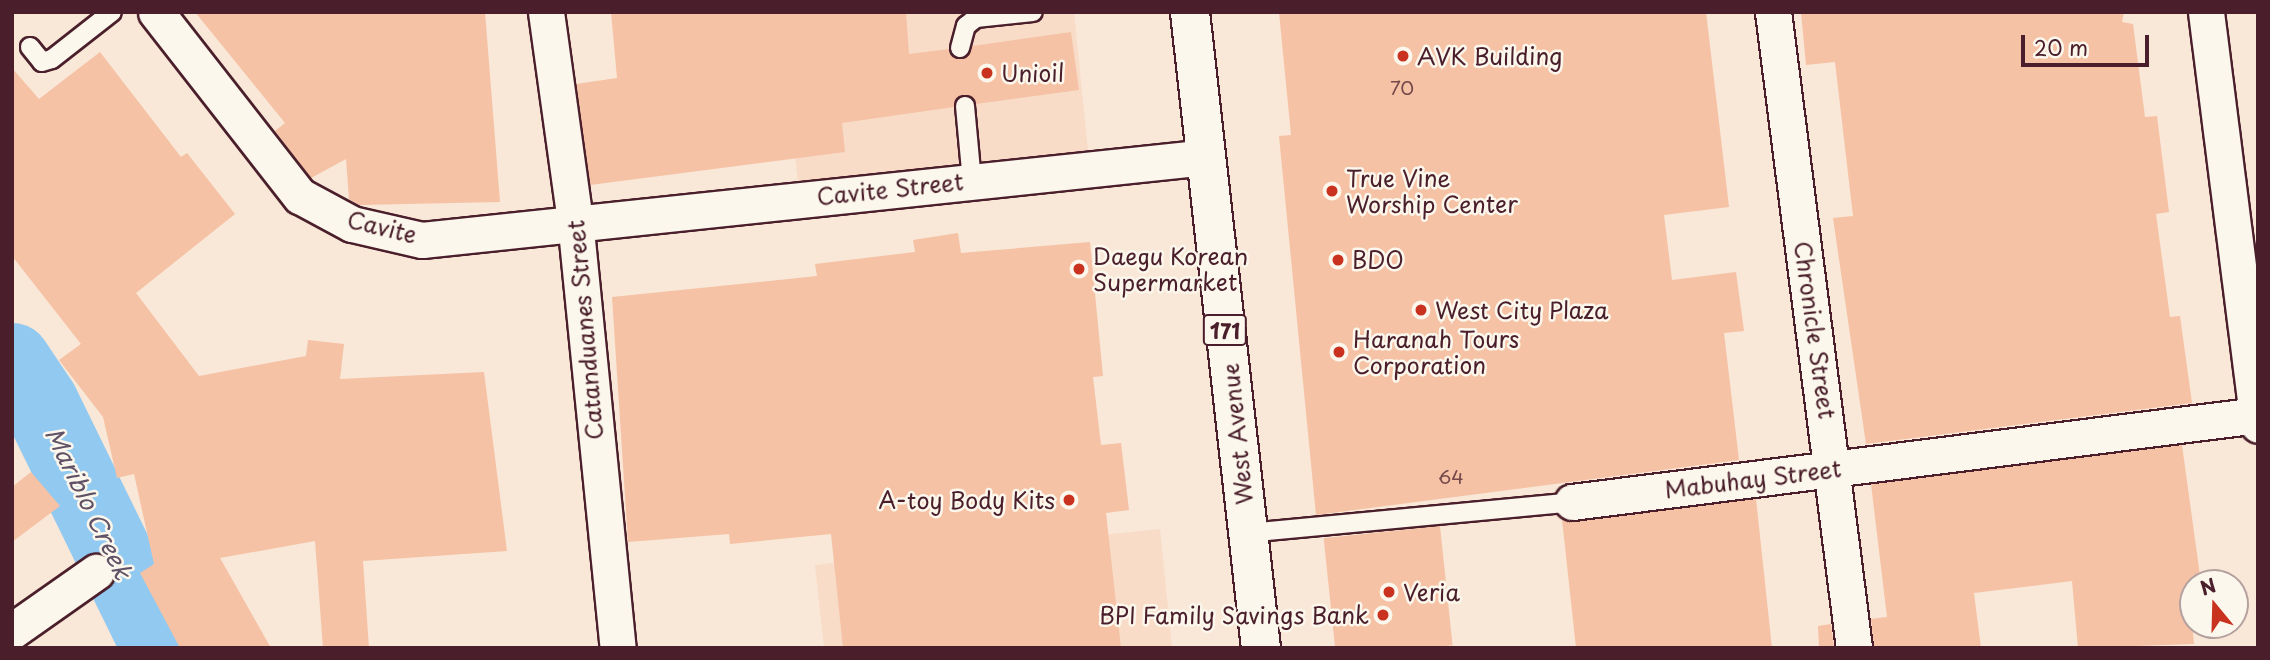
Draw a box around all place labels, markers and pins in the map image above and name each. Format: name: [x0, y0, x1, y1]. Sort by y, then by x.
place label: AVK Building: [1417, 42, 1563, 70]
marker: AVK Building: [1395, 48, 1411, 64]
place label: Unioil: [1001, 59, 1064, 87]
marker: Unioil: [979, 65, 995, 81]
place label: True Vine Worship Center: [1346, 164, 1518, 218]
marker: True Vine Worship Center: [1324, 183, 1340, 199]
place label: Daegu Korean Supermarket: [1093, 242, 1250, 296]
place label: BDO: [1352, 246, 1404, 274]
marker: BDO: [1330, 252, 1346, 268]
marker: Daegu Korean Supermarket: [1071, 261, 1087, 277]
place label: West City Plaza: [1435, 296, 1609, 324]
marker: West City Plaza: [1413, 302, 1429, 318]
place label: Haranah Tours Corporation: [1353, 325, 1520, 379]
marker: Haranah Tours Corporation: [1331, 344, 1347, 360]
place label: A-toy Body Kits: [880, 486, 1055, 514]
marker: A-toy Body Kits: [1061, 492, 1077, 508]
place label: Veria: [1403, 578, 1460, 606]
marker: Veria: [1381, 584, 1397, 600]
place label: BPI Family Savings Bank: [1097, 601, 1369, 629]
marker: BPI Family Savings Bank: [1375, 607, 1391, 623]

